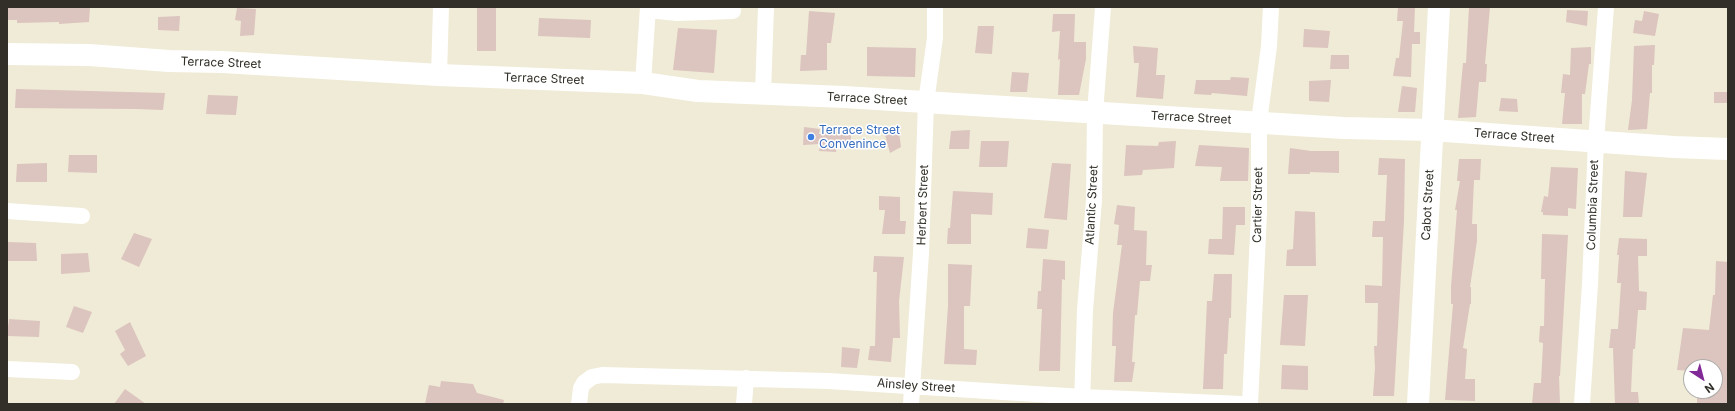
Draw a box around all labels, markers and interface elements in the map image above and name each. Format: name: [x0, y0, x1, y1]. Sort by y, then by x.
street label: Terrace Street: [180, 54, 262, 72]
street label: Terrace Street: [503, 70, 585, 88]
street label: Terrace Street: [826, 90, 908, 108]
street label: Terrace Street: [1150, 109, 1232, 127]
place label: Terrace Street Convenince: [819, 123, 900, 151]
street label: Terrace Street: [1473, 126, 1555, 146]
marker: Terrace Street Convenince: [806, 132, 816, 142]
street label: Columbia Street: [1584, 159, 1602, 251]
street label: Herbert Street: [914, 164, 932, 246]
street label: Atlantic Street: [1083, 165, 1101, 245]
street label: Cartier Street: [1250, 167, 1266, 243]
street label: Cabot Street: [1419, 169, 1437, 241]
north arrow: [1683, 359, 1723, 399]
street label: Ainsley Street: [876, 376, 956, 396]
text: N: [1702, 380, 1717, 396]

